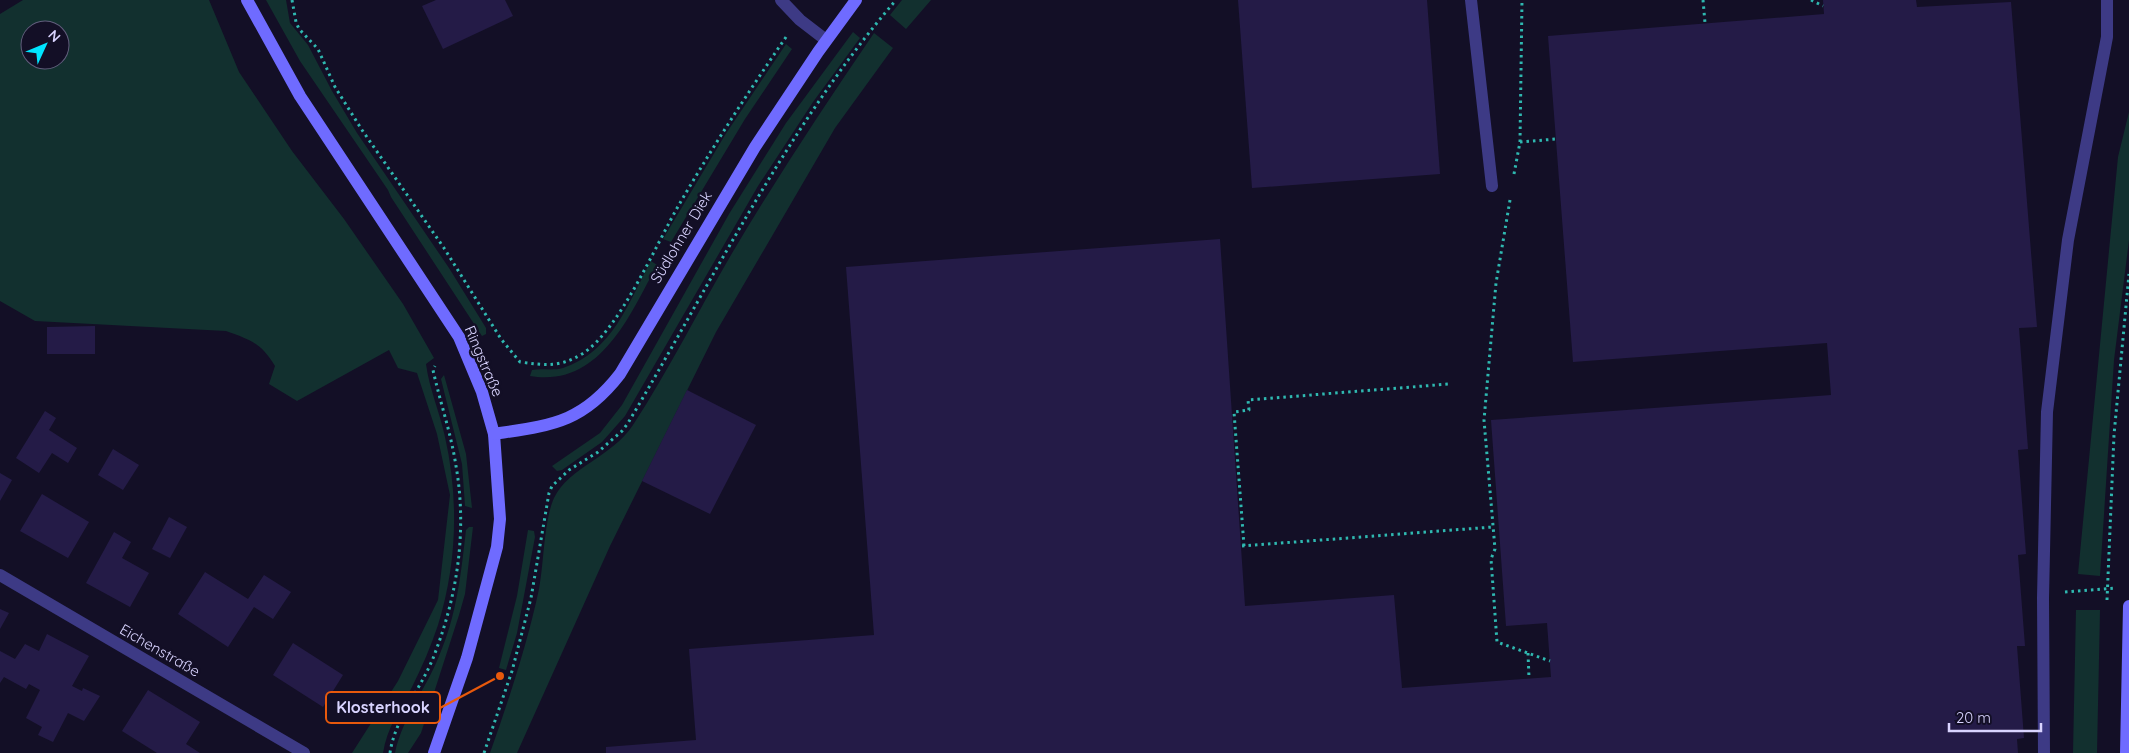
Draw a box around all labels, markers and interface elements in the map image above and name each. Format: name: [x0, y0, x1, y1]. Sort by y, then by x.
north arrow: [20, 20, 70, 70]
text: N: [44, 26, 64, 46]
street label: Südlohner Diek: [646, 187, 716, 287]
street label: Ringstraße: [461, 323, 507, 399]
street label: Eichenstraße: [116, 619, 204, 681]
callout: Klosterhook: [326, 692, 440, 723]
text: Klosterhook: [336, 697, 430, 717]
scale bar: [1949, 700, 2042, 732]
text: 20 m: [1956, 708, 1991, 727]

